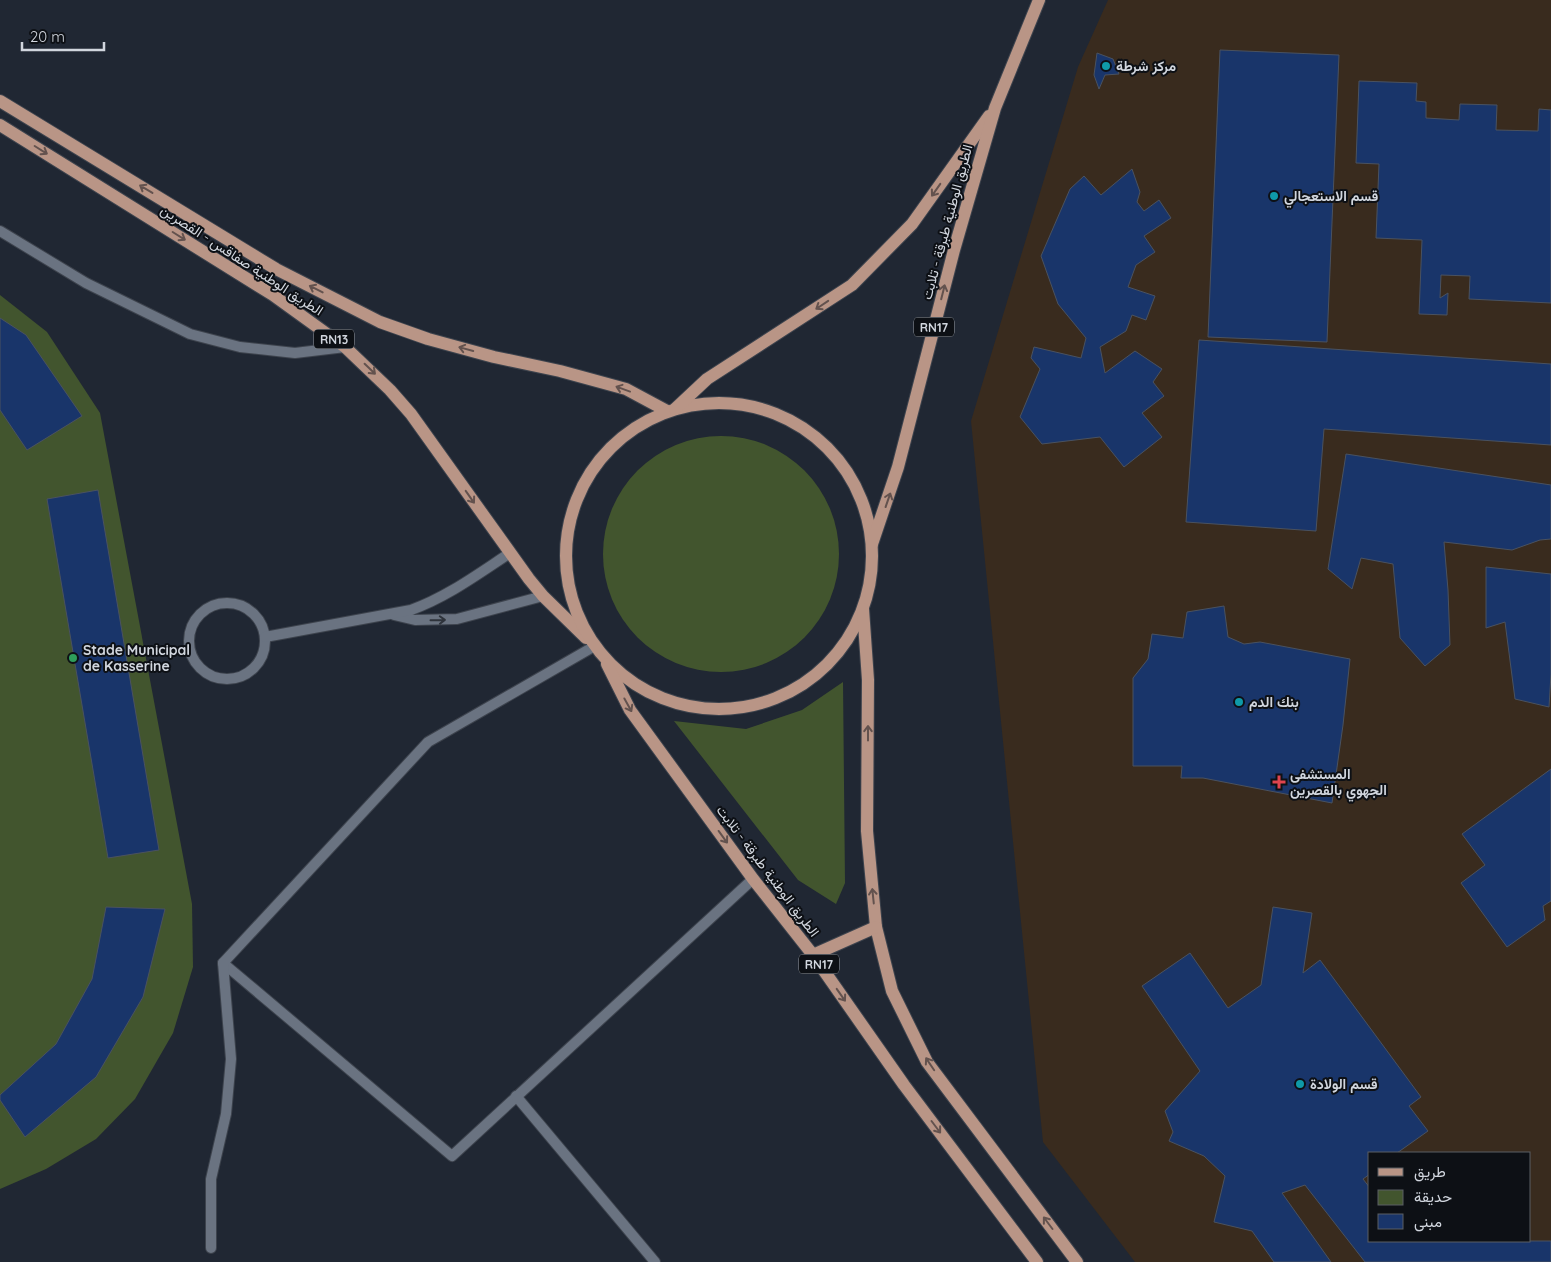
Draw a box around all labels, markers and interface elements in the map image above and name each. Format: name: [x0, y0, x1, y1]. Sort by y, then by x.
scale bar: [22, 20, 105, 52]
text: 20 m: [30, 27, 65, 46]
place label: مركز شرطة: [1116, 57, 1176, 75]
marker: مركز شرطة: [1100, 60, 1112, 72]
street label: الطريق الوطنية طبرقة - تلابت: [918, 142, 976, 302]
one-way arrow: [34, 146, 48, 156]
one-way arrow: [931, 183, 941, 197]
one-way arrow: [139, 184, 153, 194]
place label: قسم الاستعجالي: [1284, 187, 1378, 208]
marker: قسم الاستعجالي: [1268, 190, 1280, 202]
street label: الطريق الوطنية صفاقس - القصرين: [157, 201, 327, 319]
one-way arrow: [172, 232, 186, 242]
one-way arrow: [309, 284, 324, 293]
one-way arrow: [939, 284, 948, 300]
one-way arrow: [816, 300, 830, 310]
road number: RN17: [914, 318, 954, 337]
road number: RN13: [314, 329, 354, 348]
one-way arrow: [459, 344, 475, 354]
one-way arrow: [363, 363, 376, 375]
one-way arrow: [616, 384, 632, 393]
one-way arrow: [465, 490, 475, 504]
one-way arrow: [883, 492, 893, 508]
one-way arrow: [430, 615, 446, 625]
place label: Stade Municipal de Kasserine: [83, 641, 190, 675]
marker: Stade Municipal de Kasserine: [67, 652, 79, 664]
place label: بنك الدم: [1249, 693, 1299, 711]
marker: بنك الدم: [1233, 696, 1245, 708]
one-way arrow: [623, 698, 633, 713]
one-way arrow: [863, 726, 873, 742]
place label: المستشفى الجهوي بالقصرين: [1290, 765, 1387, 802]
marker: المستشفى الجهوي بالقصرين: [1272, 775, 1286, 789]
street label: الطريق الوطنية طبرقة - تلابت: [713, 802, 823, 940]
one-way arrow: [718, 830, 728, 844]
one-way arrow: [869, 888, 878, 904]
road number: RN17: [799, 954, 839, 974]
one-way arrow: [836, 988, 846, 1002]
one-way arrow: [925, 1058, 935, 1072]
place label: قسم الولادة: [1310, 1075, 1378, 1093]
marker: قسم الولادة: [1294, 1078, 1306, 1090]
one-way arrow: [931, 1120, 941, 1134]
legend: [1368, 1152, 1531, 1242]
text: طريق: [1414, 1162, 1446, 1182]
text: حديقة: [1414, 1187, 1452, 1206]
text: مبنى: [1414, 1212, 1442, 1232]
one-way arrow: [1042, 1217, 1053, 1230]

